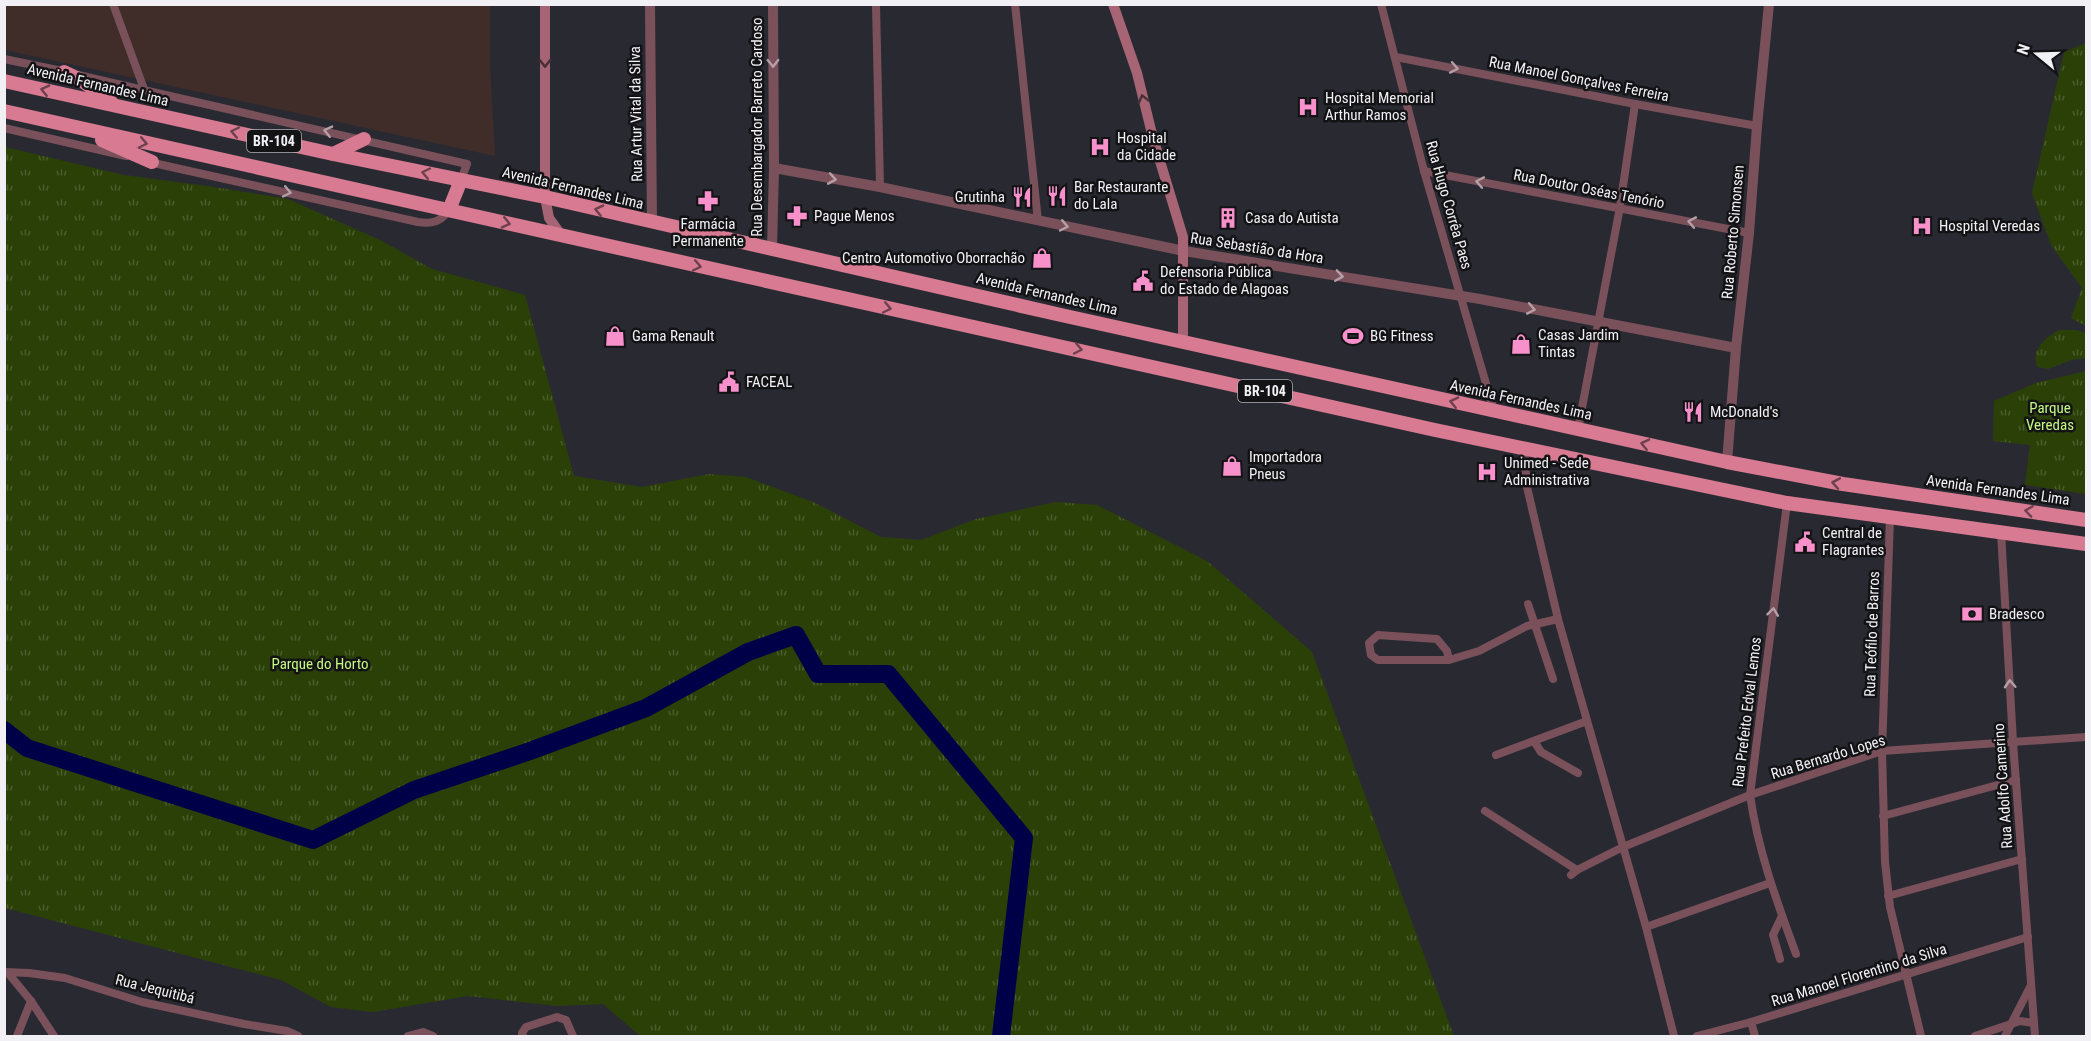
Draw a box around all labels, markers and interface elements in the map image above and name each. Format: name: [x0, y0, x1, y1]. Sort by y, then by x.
street label: Rua Desembargador Barreto Cardoso: [748, 17, 766, 237]
north arrow: [2007, 24, 2067, 84]
text: N: [2013, 42, 2034, 57]
street label: Rua Artur Vital da Silva: [626, 46, 646, 182]
street label: Rua Manoel Gonçalves Ferreira: [1487, 53, 1671, 105]
one-way arrow: [539, 58, 551, 67]
one-way arrow: [767, 58, 780, 67]
street label: Avenida Fernandes Lima: [26, 60, 170, 110]
one-way arrow: [1448, 61, 1458, 74]
one-way arrow: [40, 85, 50, 98]
place label: Hospital Memorial Arthur Ramos: [1325, 89, 1434, 124]
one-way arrow: [1138, 94, 1151, 104]
hospital icon: Hospital Memorial Arthur Ramos: [1296, 95, 1320, 119]
one-way arrow: [324, 125, 334, 138]
one-way arrow: [231, 127, 241, 140]
place label: Hospital da Cidade: [1117, 129, 1176, 164]
road number: BR-104: [247, 130, 301, 152]
hospital icon: Hospital da Cidade: [1088, 135, 1112, 159]
one-way arrow: [138, 136, 148, 149]
street label: Rua Hugo Corrêa Paes: [1422, 139, 1476, 271]
street label: Avenida Fernandes Lima: [501, 163, 645, 213]
street label: Rua Roberto Simonsen: [1718, 164, 1748, 300]
street label: Rua Doutor Oséas Tenório: [1512, 166, 1666, 212]
one-way arrow: [421, 167, 431, 180]
one-way arrow: [827, 172, 837, 185]
one-way arrow: [1475, 176, 1485, 189]
place label: Bar Restaurante do Lala: [1074, 178, 1168, 213]
restaurant icon: Bar Restaurante do Lala: [1045, 184, 1069, 208]
one-way arrow: [282, 185, 292, 198]
restaurant icon: Grutinha: [1010, 185, 1034, 209]
place label: Grutinha: [955, 188, 1005, 206]
pharmacy icon: Farmácia Permanente: [696, 189, 720, 213]
pharmacy icon: Pague Menos: [785, 204, 809, 228]
one-way arrow: [594, 205, 604, 218]
building icon: Casa do Autista: [1216, 206, 1240, 230]
place label: Pague Menos: [814, 207, 895, 225]
place label: Casa do Autista: [1245, 209, 1339, 227]
hospital icon: Hospital Veredas: [1910, 214, 1934, 238]
place label: Farmácia Permanente: [672, 215, 744, 250]
one-way arrow: [501, 216, 511, 229]
one-way arrow: [1687, 216, 1697, 229]
place label: Hospital Veredas: [1939, 217, 2040, 235]
one-way arrow: [1059, 219, 1069, 232]
street label: Rua Sebastião da Hora: [1189, 229, 1325, 267]
shop icon: Centro Automotivo Oborrachão: [1030, 246, 1054, 270]
place label: Centro Automotivo Oborrachão: [842, 249, 1025, 267]
one-way arrow: [692, 259, 702, 272]
place label: Defensoria Pública do Estado de Alagoas: [1160, 263, 1289, 298]
street label: Avenida Fernandes Lima: [975, 269, 1119, 319]
public building icon: Defensoria Pública do Estado de Alagoas: [1131, 269, 1155, 293]
one-way arrow: [1333, 269, 1343, 282]
one-way arrow: [882, 300, 892, 313]
one-way arrow: [1526, 302, 1536, 315]
shop icon: Gama Renault: [603, 324, 627, 348]
sports icon: BG Fitness: [1341, 324, 1365, 348]
place label: Casas Jardim Tintas: [1538, 326, 1619, 361]
place label: Gama Renault: [632, 327, 715, 345]
place label: BG Fitness: [1370, 327, 1434, 345]
shop icon: Casas Jardim Tintas: [1509, 332, 1533, 356]
one-way arrow: [1072, 342, 1082, 355]
public building icon: FACEAL: [717, 370, 741, 394]
place label: FACEAL: [746, 373, 792, 391]
street label: Avenida Fernandes Lima: [1448, 376, 1594, 424]
road number: BR-104: [1238, 380, 1292, 402]
one-way arrow: [1449, 397, 1459, 410]
park label: Parque Veredas: [2026, 399, 2074, 434]
restaurant icon: McDonald's: [1681, 400, 1705, 424]
place label: McDonald's: [1710, 403, 1779, 421]
one-way arrow: [1640, 438, 1650, 451]
place label: Importadora Pneus: [1249, 448, 1322, 483]
shop icon: Importadora Pneus: [1220, 454, 1244, 478]
place label: Unimed - Sede Administrativa: [1504, 454, 1590, 489]
hospital icon: Unimed - Sede Administrativa: [1475, 460, 1499, 484]
street label: Avenida Fernandes Lima: [1925, 471, 2071, 509]
one-way arrow: [1831, 477, 1840, 489]
one-way arrow: [2024, 506, 2033, 518]
place label: Central de Flagrantes: [1822, 524, 1884, 559]
public building icon: Central de Flagrantes: [1793, 530, 1817, 554]
street label: Rua Teófilo de Barros: [1861, 571, 1883, 697]
bank icon: Bradesco: [1960, 602, 1984, 626]
place label: Bradesco: [1989, 605, 2044, 623]
one-way arrow: [1767, 608, 1779, 617]
street label: Rua Prefeito Edval Lemos: [1729, 636, 1765, 788]
park label: Parque do Horto: [271, 655, 369, 673]
one-way arrow: [2003, 679, 2016, 688]
street label: Rua Adolfo Camerino: [1990, 723, 2016, 849]
street label: Rua Bernardo Lopes: [1769, 731, 1888, 783]
street label: Rua Manoel Florentino da Silva: [1769, 940, 1949, 1010]
street label: Rua Jequitibá: [114, 970, 196, 1008]

